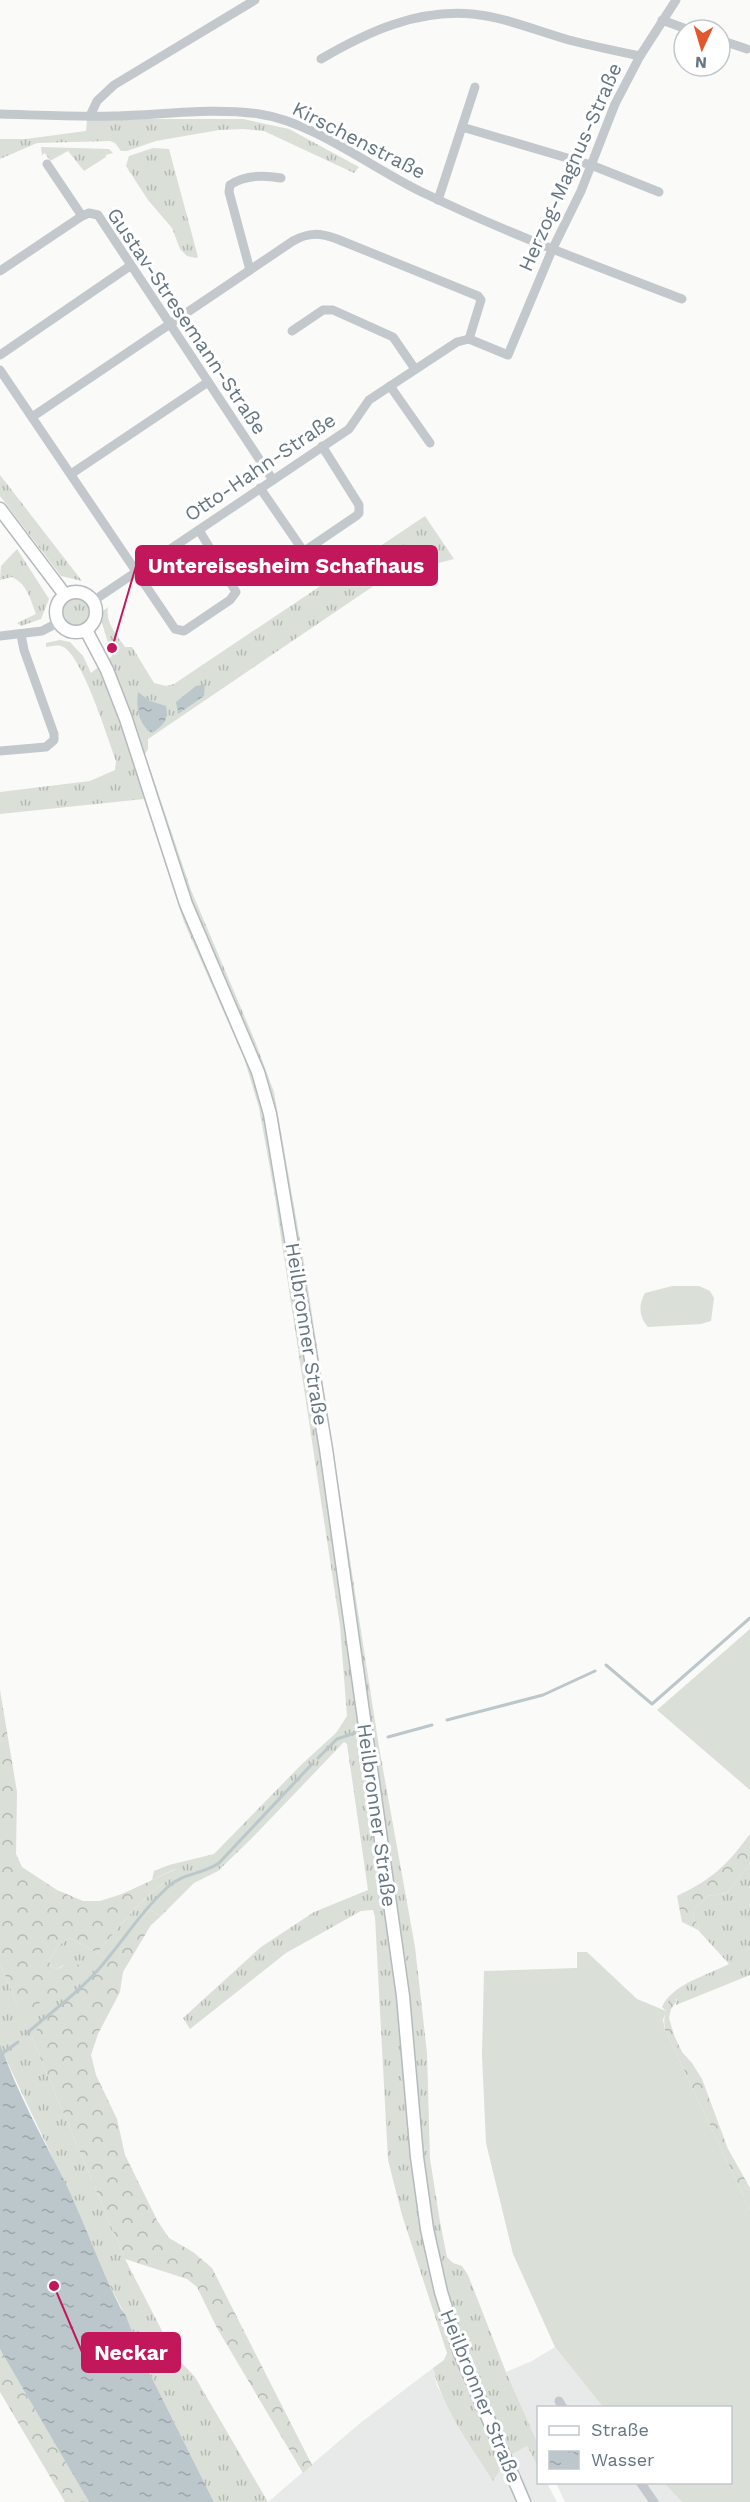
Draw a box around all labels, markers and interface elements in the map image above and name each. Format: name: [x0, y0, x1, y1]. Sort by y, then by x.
north arrow: [672, 18, 732, 78]
text: N: [694, 53, 708, 72]
street label: Herzog-Magnus-Straße: [513, 59, 627, 275]
street label: Kirschenstraße: [288, 96, 430, 184]
street label: Gustav-Stresemann-Straße: [102, 203, 272, 439]
street label: Otto-Hahn-Straße: [180, 407, 340, 527]
callout: Untereisesheim Schafhaus: [136, 546, 437, 585]
text: Untereisesheim Schafhaus: [148, 553, 424, 578]
street label: Heilbronner Straße: [281, 1241, 333, 1427]
street label: Heilbronner Straße: [352, 1722, 402, 1908]
street label: Heilbronner Straße: [435, 2306, 527, 2486]
callout: Neckar: [82, 2333, 180, 2372]
text: Neckar: [94, 2340, 168, 2365]
legend: [537, 2406, 732, 2484]
text: Straße: [591, 2419, 649, 2440]
text: Wasser: [591, 2449, 654, 2470]

